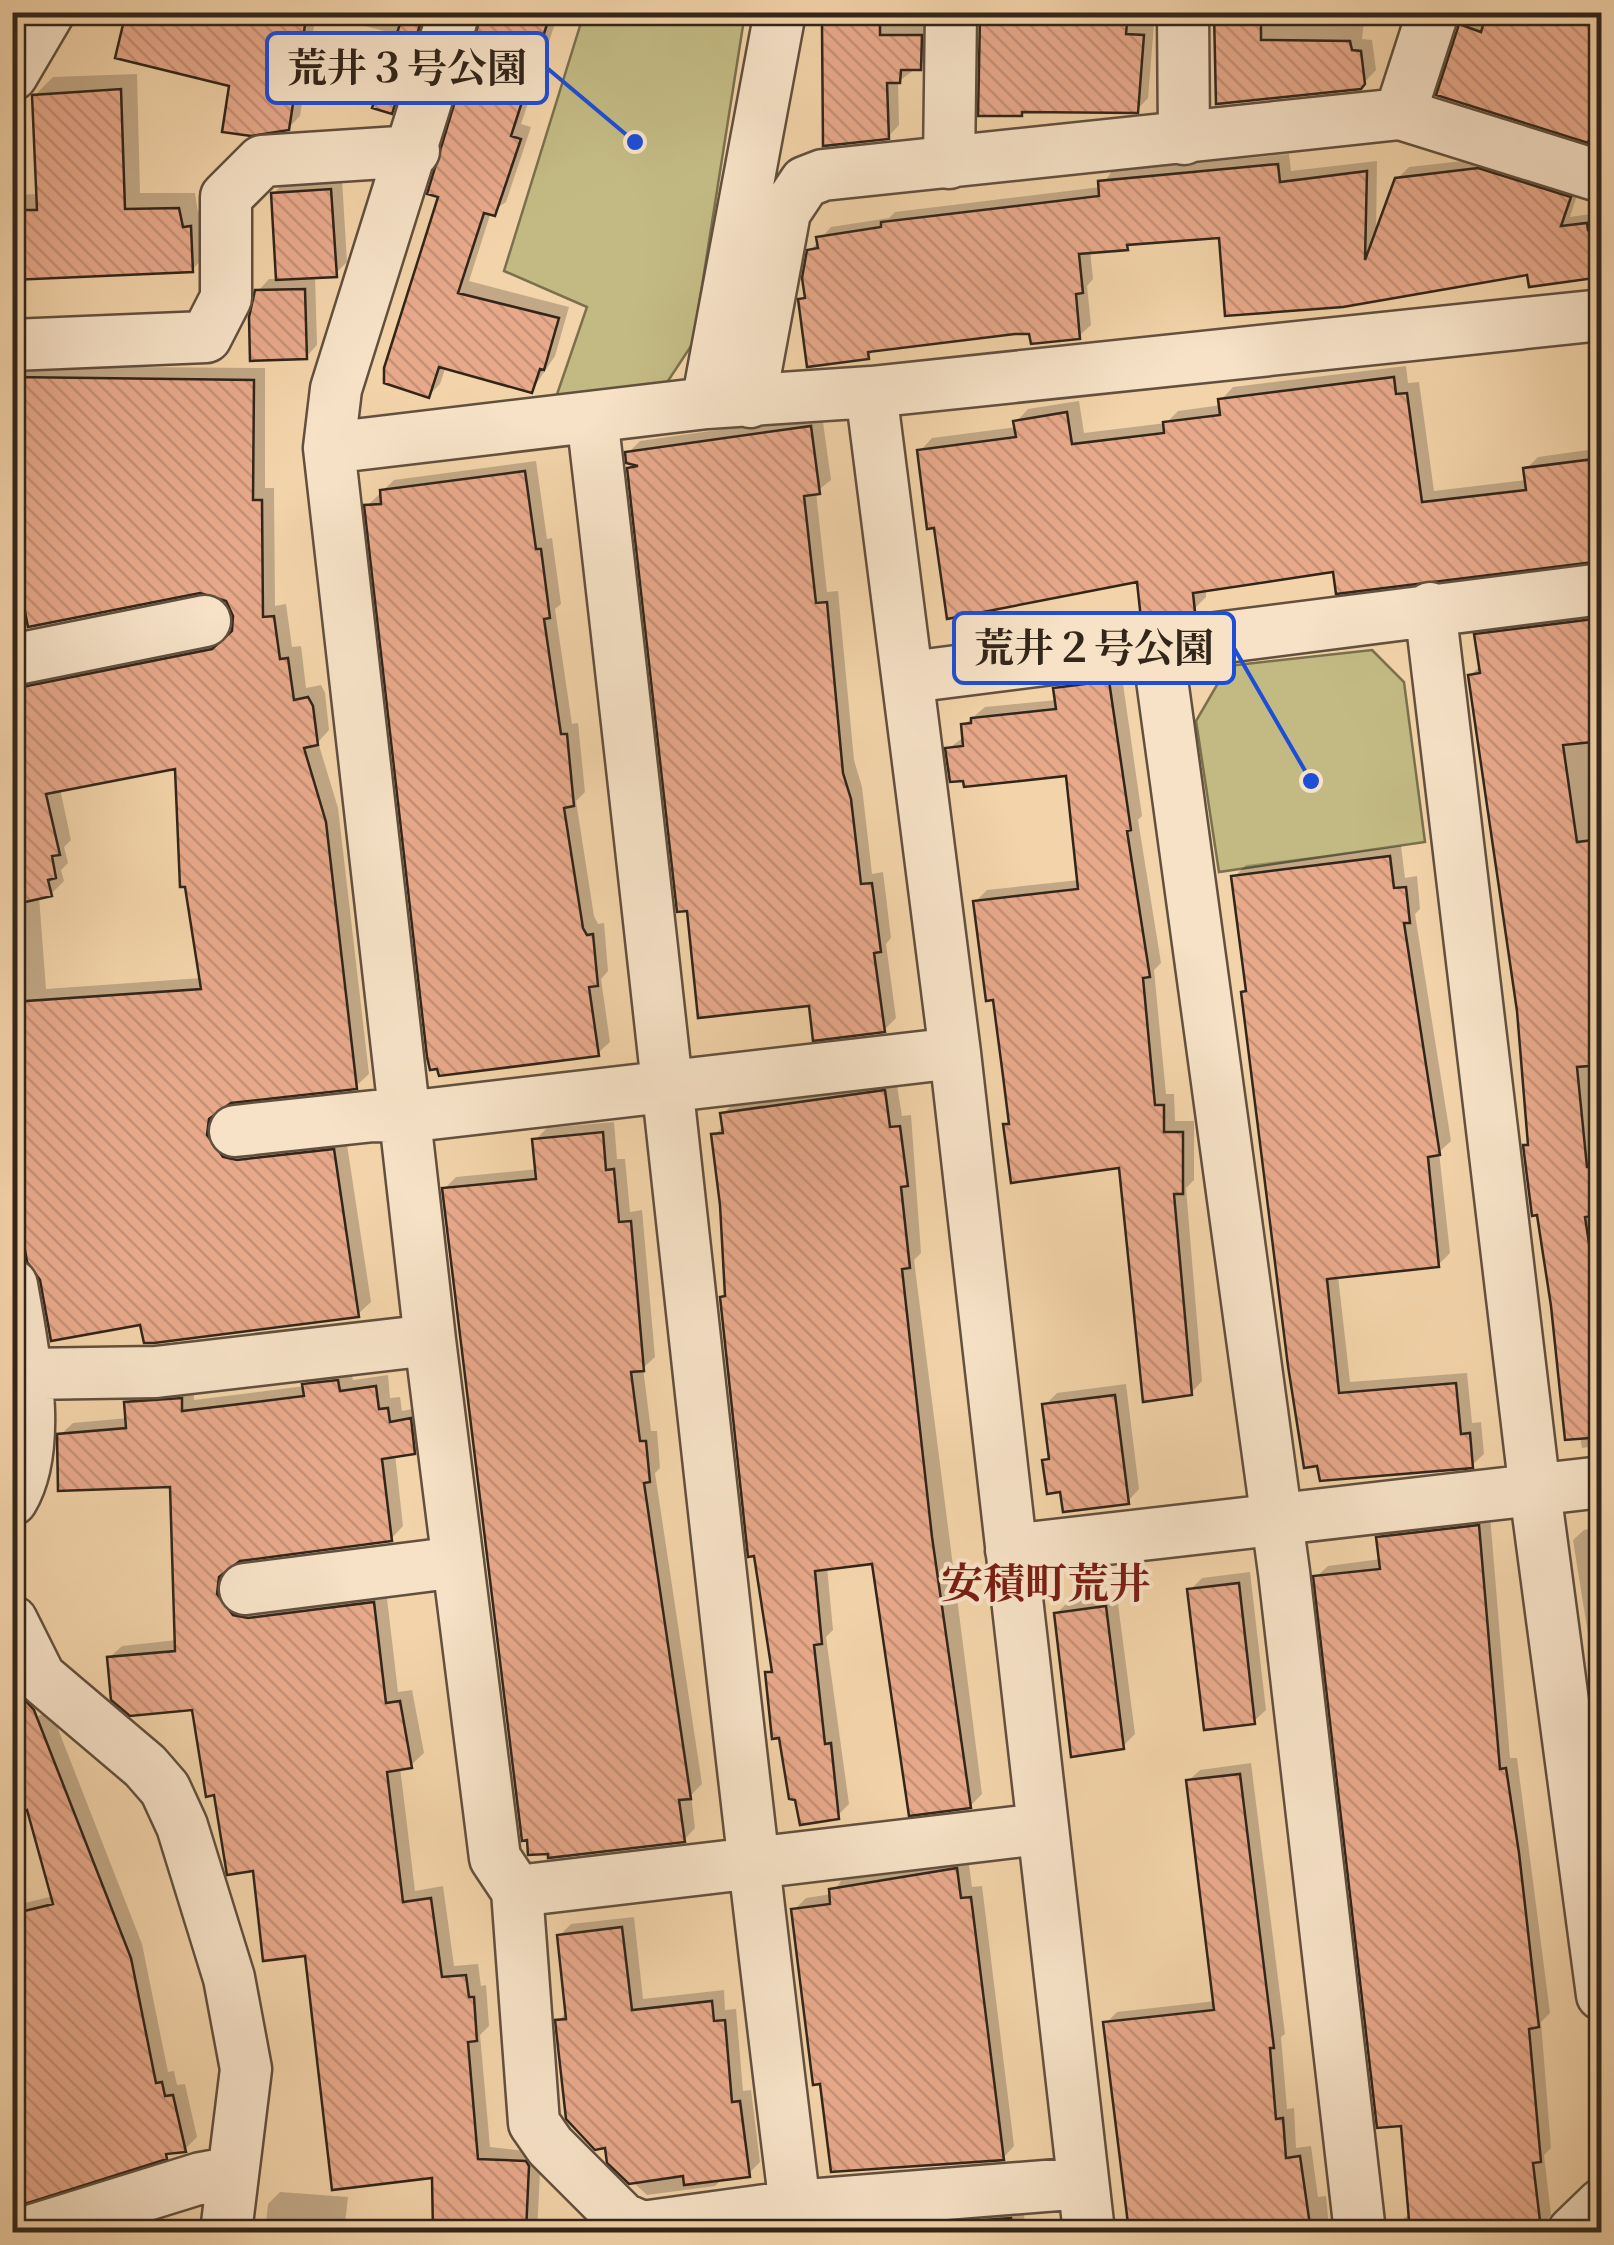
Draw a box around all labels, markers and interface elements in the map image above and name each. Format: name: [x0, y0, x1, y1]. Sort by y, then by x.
callout: 荒井３号公園: [267, 33, 547, 103]
text: 荒井３号公園: [287, 44, 527, 100]
callout: 荒井２号公園: [954, 613, 1234, 683]
text: 荒井２号公園: [974, 624, 1214, 680]
district label: 安積町荒井: [941, 1558, 1151, 1617]

